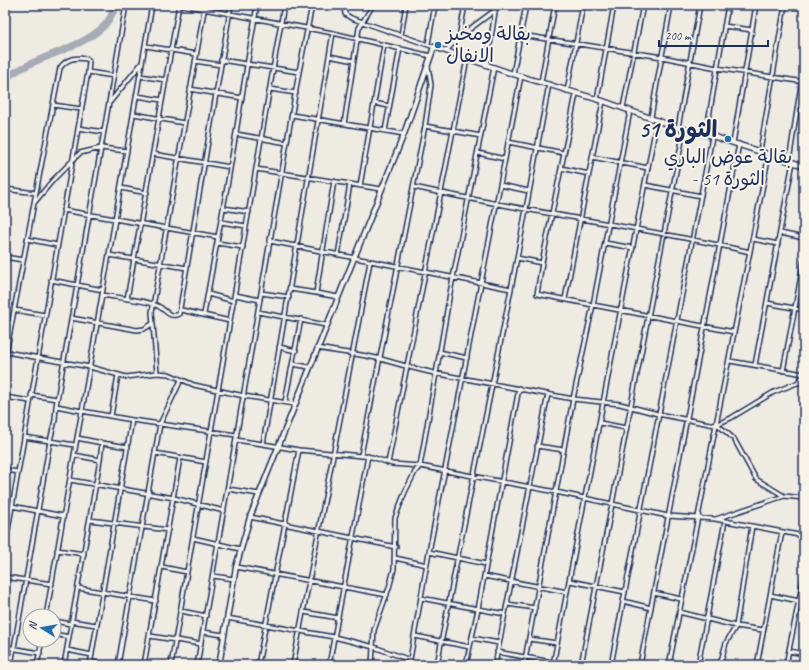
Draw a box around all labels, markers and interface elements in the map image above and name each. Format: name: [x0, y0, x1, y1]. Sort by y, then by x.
place label: بقالة ومخبز الانفال: [444, 22, 531, 68]
scale bar: [659, 22, 768, 48]
text: 200 m: [665, 28, 692, 44]
marker: بقالة ومخبز الانفال: [433, 40, 443, 50]
district label: الثورة 51: [639, 115, 717, 144]
marker: بقالة عوض الباري - الثورة 51: [723, 134, 733, 144]
place label: بقالة عوض الباري - الثورة 51: [664, 145, 792, 191]
north arrow: [22, 608, 62, 648]
text: N: [25, 619, 40, 631]

